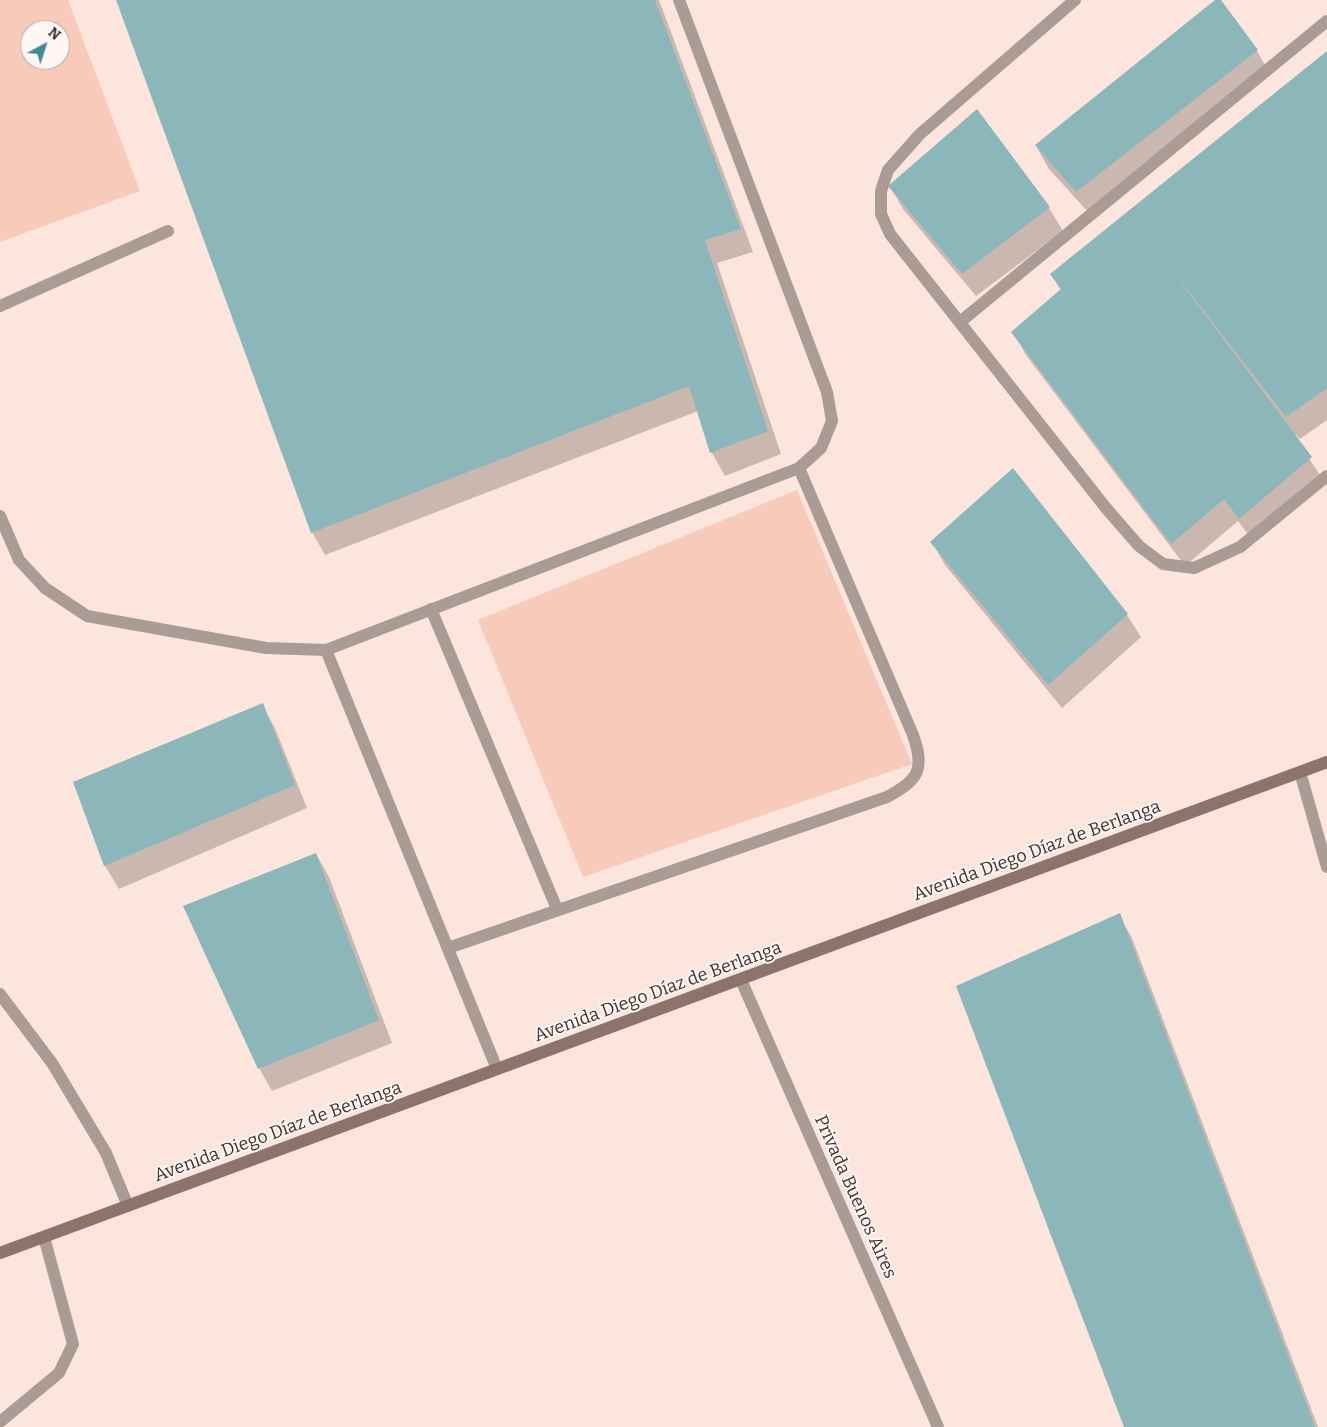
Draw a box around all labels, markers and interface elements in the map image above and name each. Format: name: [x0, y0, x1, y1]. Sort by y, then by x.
north arrow: [20, 20, 70, 70]
text: N: [45, 24, 64, 44]
street label: Avenida Diego Díaz de Berlanga: [910, 796, 1164, 906]
street label: Avenida Diego Díaz de Berlanga: [531, 937, 785, 1047]
street label: Avenida Diego Díaz de Berlanga: [151, 1077, 405, 1187]
street label: Privada Buenos Aires: [809, 1112, 901, 1282]

